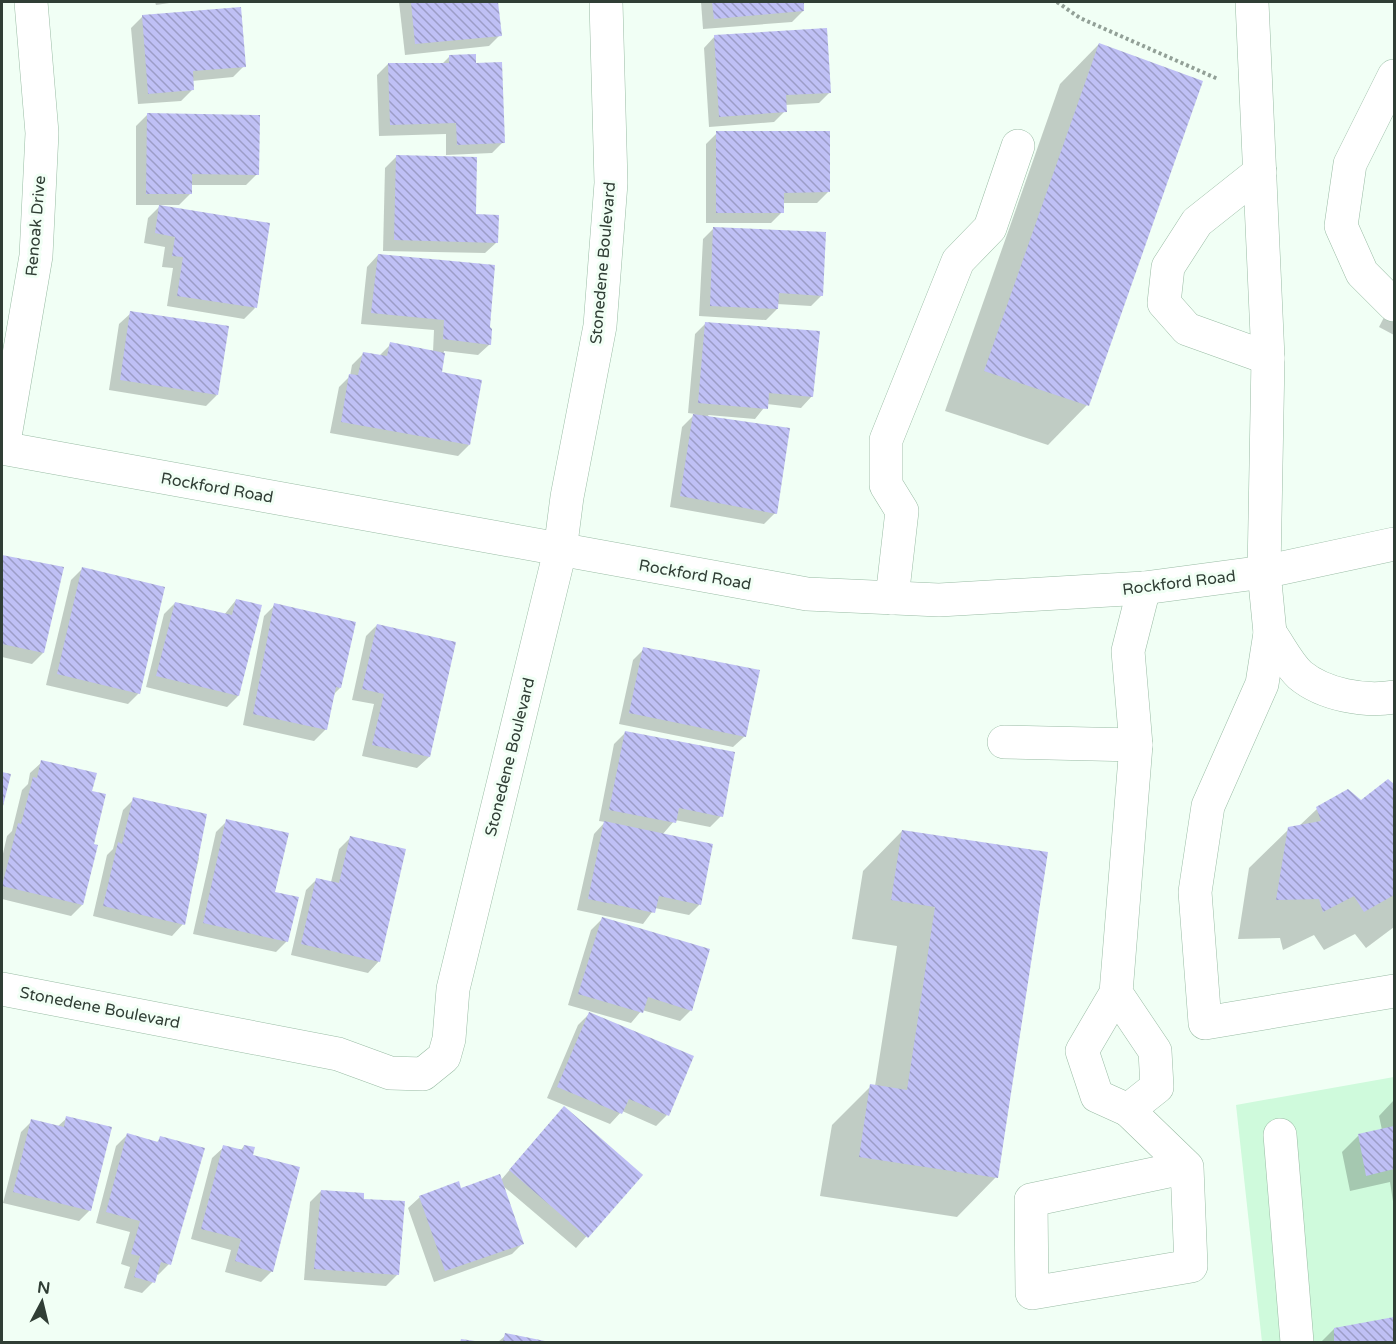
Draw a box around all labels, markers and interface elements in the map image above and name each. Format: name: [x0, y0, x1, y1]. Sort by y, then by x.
street label: Renoak Drive: [22, 175, 50, 277]
street label: Stonedene Boulevard: [586, 181, 620, 345]
street label: Rockford Road: [159, 468, 275, 508]
street label: Rockford Road: [637, 555, 753, 595]
street label: Rockford Road: [1121, 566, 1237, 600]
street label: Stonedene Boulevard: [481, 676, 539, 838]
street label: Stonedene Boulevard: [18, 983, 182, 1033]
north arrow: [12, 1272, 72, 1332]
text: N: [36, 1277, 51, 1299]

